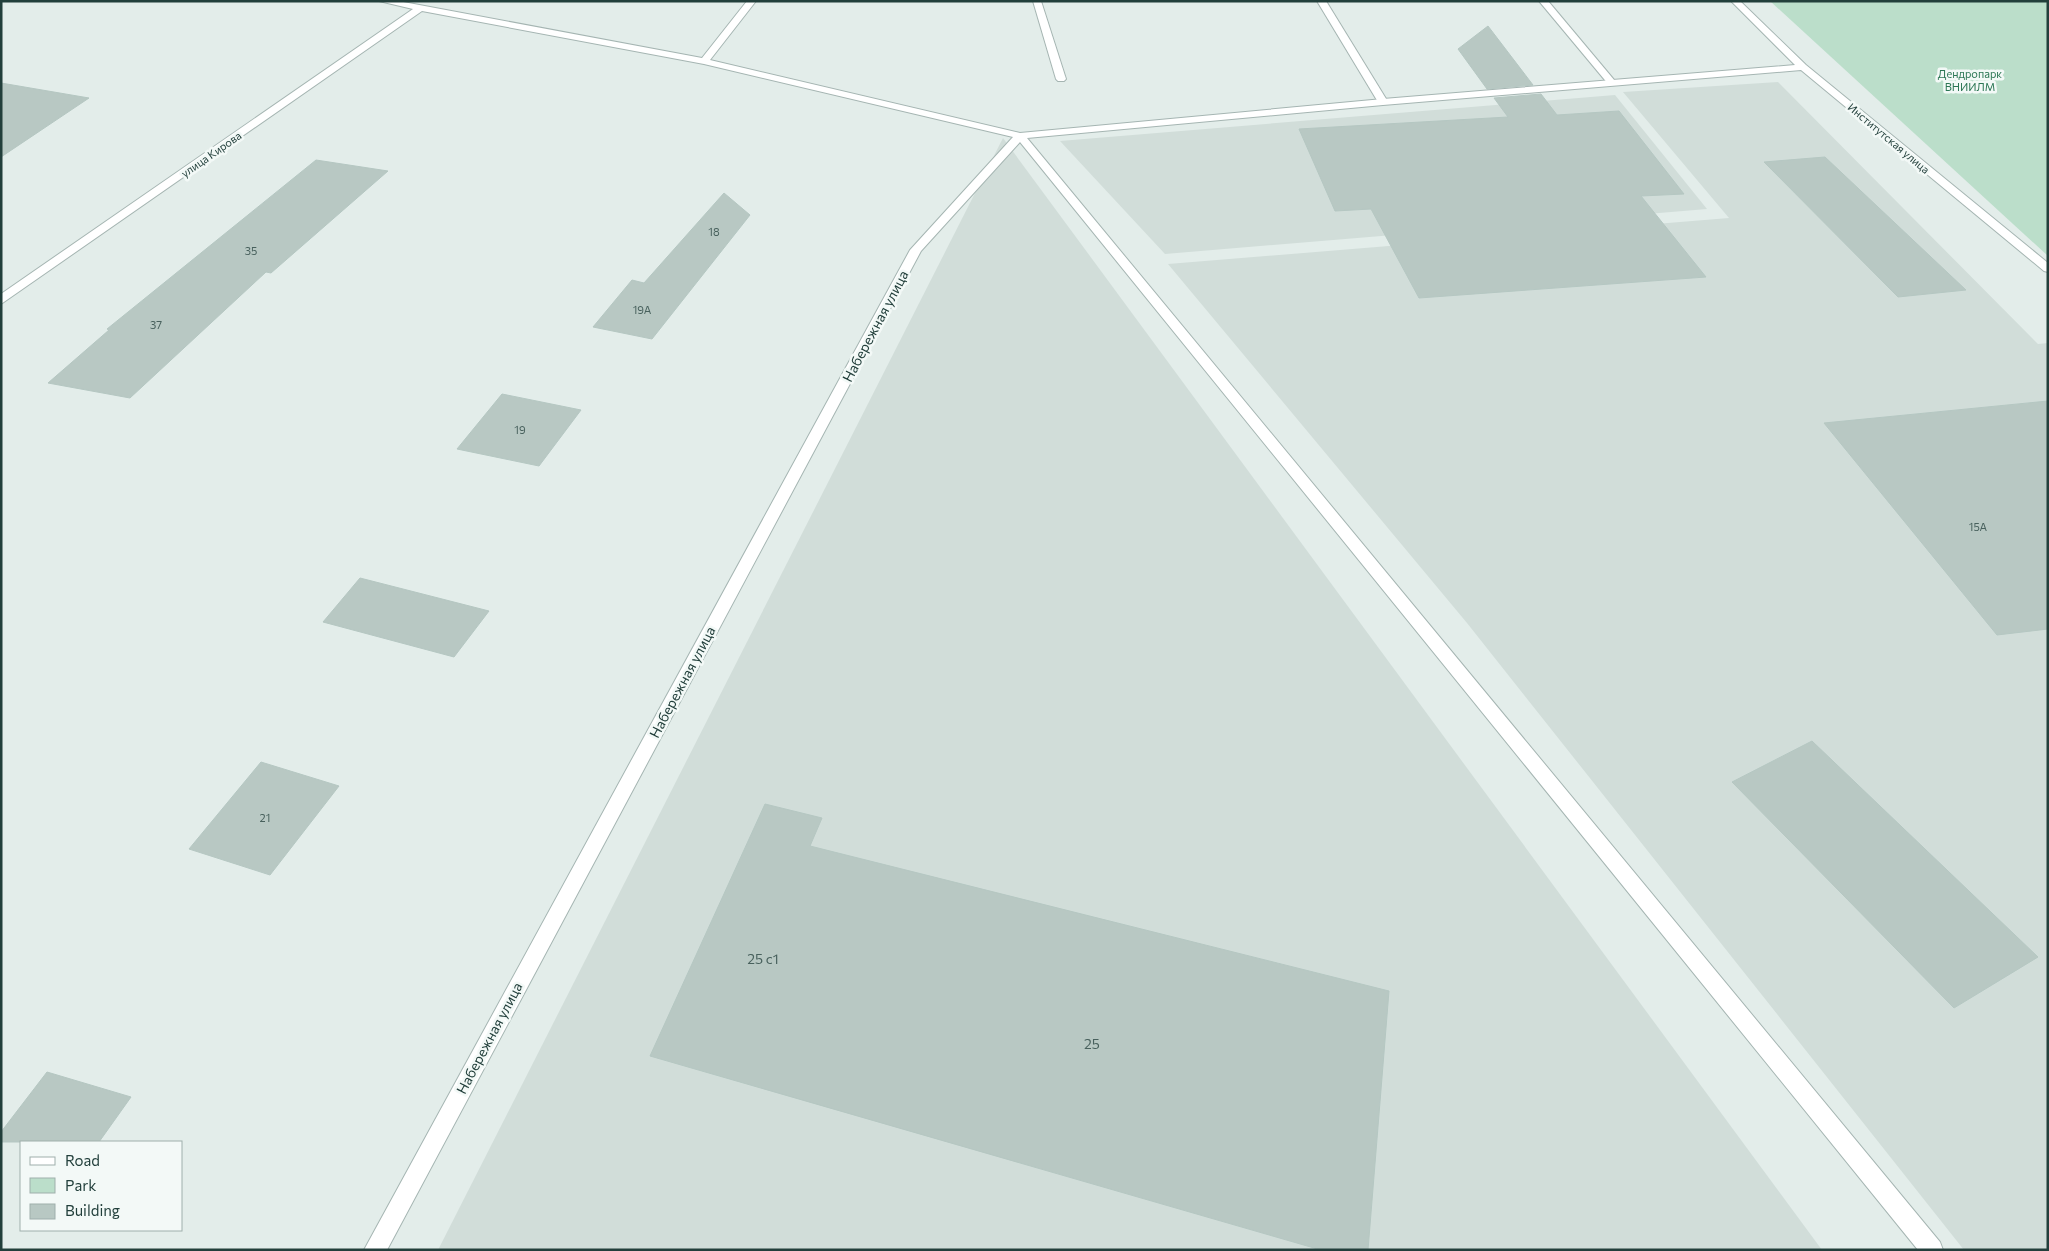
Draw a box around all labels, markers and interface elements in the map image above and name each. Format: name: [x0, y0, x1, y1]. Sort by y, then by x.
park label: Дендропарк ВНИИЛМ: [1938, 67, 2002, 93]
street label: Институтская улица: [1846, 100, 1932, 176]
street label: улица Кирова: [178, 128, 244, 180]
house number: 18: [708, 225, 720, 238]
house number: 35: [245, 244, 257, 257]
street label: Набережная улица: [838, 267, 912, 385]
house number: 19А: [633, 303, 652, 316]
house number: 37: [150, 318, 162, 331]
house number: 19: [514, 423, 526, 436]
house number: 15А: [1969, 520, 1988, 533]
street label: Набережная улица: [645, 623, 719, 741]
house number: 21: [260, 811, 270, 824]
house number: 25 с1: [747, 950, 779, 967]
street label: Набережная улица: [452, 979, 526, 1097]
house number: 25: [1084, 1035, 1100, 1052]
legend: [20, 1141, 182, 1231]
text: Road: [65, 1151, 100, 1169]
text: Park: [65, 1176, 96, 1194]
text: Building: [65, 1201, 120, 1219]

